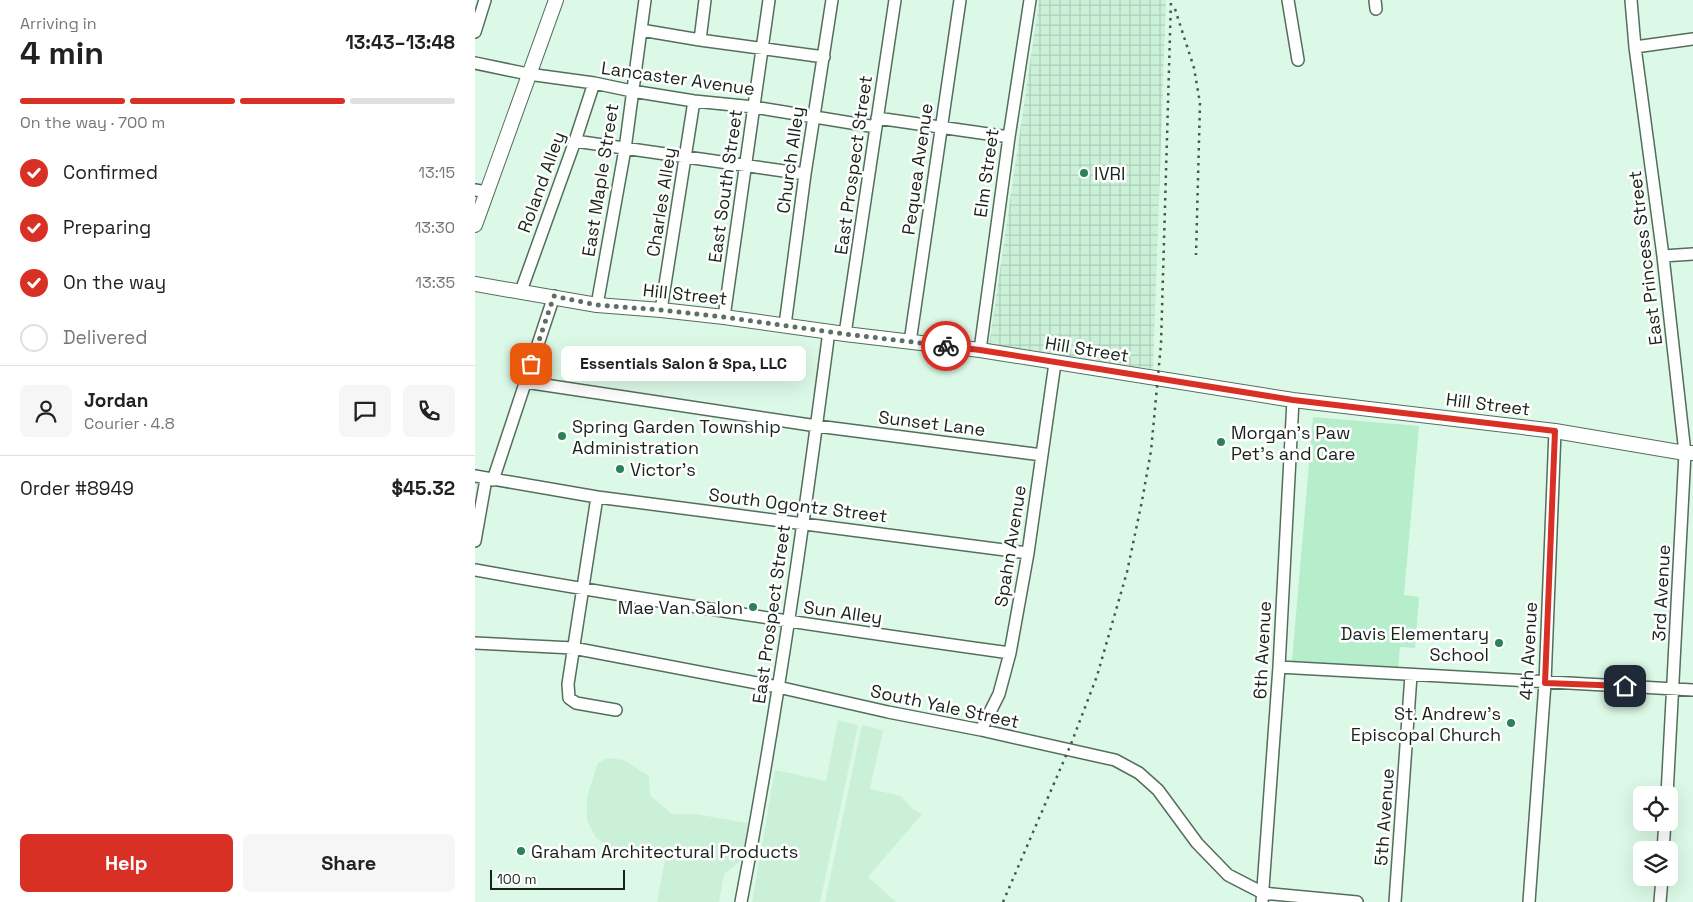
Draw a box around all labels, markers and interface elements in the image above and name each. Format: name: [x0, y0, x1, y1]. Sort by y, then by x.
text: Arriving in: [20, 13, 97, 34]
text: 13:43–13:48: [345, 30, 455, 55]
text: 4 min: [20, 33, 104, 73]
street label: Lancaster Avenue: [600, 56, 756, 100]
street label: East Prospect Street: [829, 74, 877, 256]
street label: East Maple Street: [577, 102, 623, 258]
street label: Pequea Avenue: [896, 102, 938, 236]
street label: Church Alley: [771, 105, 809, 215]
street label: East South Street: [703, 108, 747, 264]
text: On the way · 700 m: [20, 112, 165, 133]
street label: Elm Street: [968, 127, 1004, 219]
street label: Roland Alley: [512, 128, 570, 236]
street label: Charles Alley: [641, 146, 681, 258]
icon: check: [20, 159, 48, 187]
text: Confirmed: [63, 160, 158, 185]
text: 13:15: [418, 162, 455, 183]
place label: IVRI: [1094, 162, 1125, 185]
marker: IVRI: [1078, 167, 1090, 179]
street label: East Princess Street: [1623, 169, 1667, 347]
icon: check: [20, 214, 48, 242]
text: Preparing: [63, 215, 151, 240]
text: 13:30: [415, 217, 455, 238]
icon: check: [20, 269, 48, 297]
text: On the way: [63, 270, 166, 295]
text: 13:35: [415, 272, 455, 293]
street label: Hill Street: [642, 278, 728, 310]
courier: [921, 321, 971, 371]
text: Delivered: [63, 325, 148, 350]
street label: Hill Street: [1043, 331, 1131, 367]
icon: bike: [932, 332, 960, 360]
pin: [510, 343, 552, 385]
callout: Essentials Salon & Spa, LLC: [561, 346, 806, 382]
icon: bag: [517, 350, 545, 378]
text: Essentials Salon & Spa, LLC: [580, 353, 787, 374]
button: person: [20, 385, 72, 437]
button: chat: [339, 385, 391, 437]
button: phone: [403, 385, 455, 437]
street label: Hill Street: [1445, 387, 1531, 421]
text: Jordan: [84, 388, 149, 413]
street label: Sunset Lane: [877, 405, 987, 441]
text: Courier · 4.8: [84, 413, 175, 434]
place label: Spring Garden Township Administration: [572, 415, 781, 459]
place label: Morgan's Paw Pet's and Care: [1231, 421, 1355, 465]
marker: Spring Garden Township Administration: [556, 430, 568, 442]
marker: Morgan's Paw Pet's and Care: [1215, 436, 1227, 448]
place label: Victor's: [630, 458, 696, 481]
marker: Victor's: [614, 463, 626, 475]
text: Order #8949: [20, 476, 134, 501]
text: $45.32: [392, 476, 455, 501]
street label: South Ogontz Street: [707, 483, 889, 527]
street label: Spahn Avenue: [989, 483, 1031, 609]
street label: East Prospect Street: [747, 523, 795, 705]
street label: 3rd Avenue: [1647, 544, 1675, 642]
street label: Sun Alley: [802, 595, 884, 629]
place label: Mae Van Salon: [618, 596, 743, 619]
street label: 6th Avenue: [1248, 600, 1276, 700]
marker: Mae Van Salon: [747, 601, 759, 613]
street label: 4th Avenue: [1514, 601, 1542, 701]
place label: Davis Elementary School: [1340, 622, 1489, 666]
marker: Davis Elementary School: [1493, 637, 1505, 649]
pin: [1604, 665, 1646, 707]
icon: home: [1611, 672, 1639, 700]
street label: South Yale Street: [869, 679, 1021, 733]
place label: St. Andrew's Episcopal Church: [1351, 702, 1501, 746]
marker: St. Andrew's Episcopal Church: [1505, 717, 1517, 729]
street label: 5th Avenue: [1369, 767, 1399, 867]
map controls: [1633, 786, 1678, 886]
button: locate: [1633, 786, 1678, 831]
button: Help: [20, 834, 233, 892]
button: Share: [243, 834, 455, 892]
place label: Graham Architectural Products: [531, 840, 798, 863]
button: layers: [1633, 841, 1678, 886]
marker: Graham Architectural Products: [515, 845, 527, 857]
scale bar: [490, 867, 625, 890]
text: 100 m: [497, 870, 536, 888]

